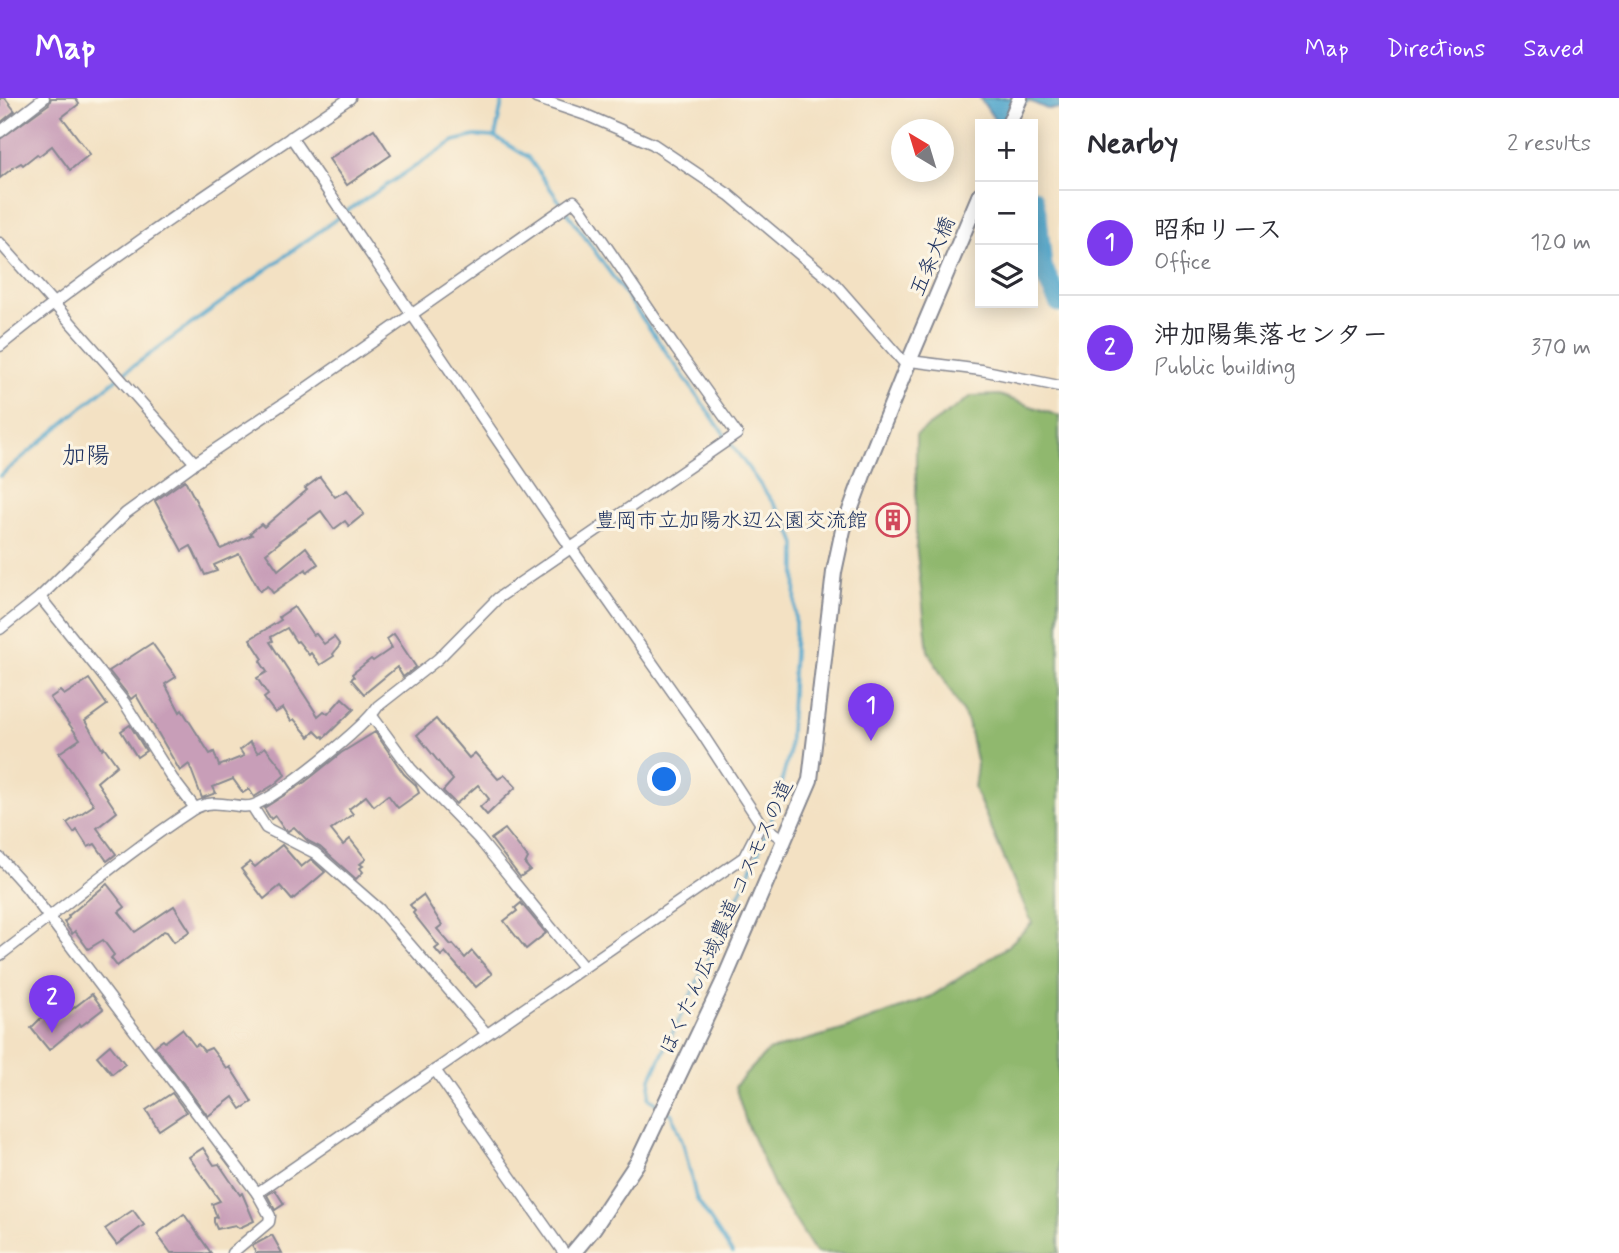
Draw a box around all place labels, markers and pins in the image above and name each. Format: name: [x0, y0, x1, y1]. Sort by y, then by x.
building icon: 豊岡市立加陽水辺公園交流館: [874, 501, 912, 539]
place label: 豊岡市立加陽水辺公園交流館: [595, 507, 868, 535]
pin: 1: [848, 683, 894, 741]
pin: 2: [29, 975, 75, 1033]

